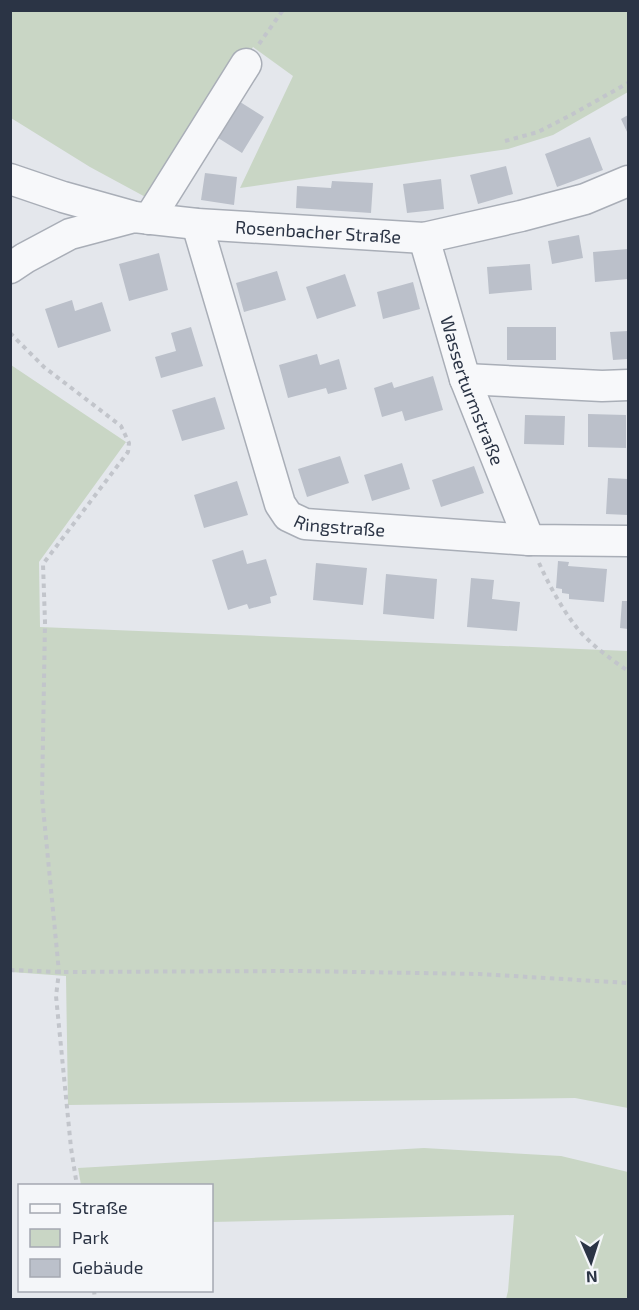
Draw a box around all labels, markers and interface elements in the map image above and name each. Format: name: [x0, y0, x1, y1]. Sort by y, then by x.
street label: Rosenbacher Straße: [234, 215, 402, 248]
street label: Wasserturmstraße: [436, 313, 509, 468]
street label: Ringstraße: [291, 509, 386, 541]
legend: [18, 1184, 213, 1292]
text: Straße: [72, 1196, 128, 1218]
text: Park: [72, 1226, 109, 1248]
north arrow: [561, 1232, 621, 1292]
text: Gebäude: [72, 1256, 143, 1278]
text: N: [586, 1268, 598, 1287]

